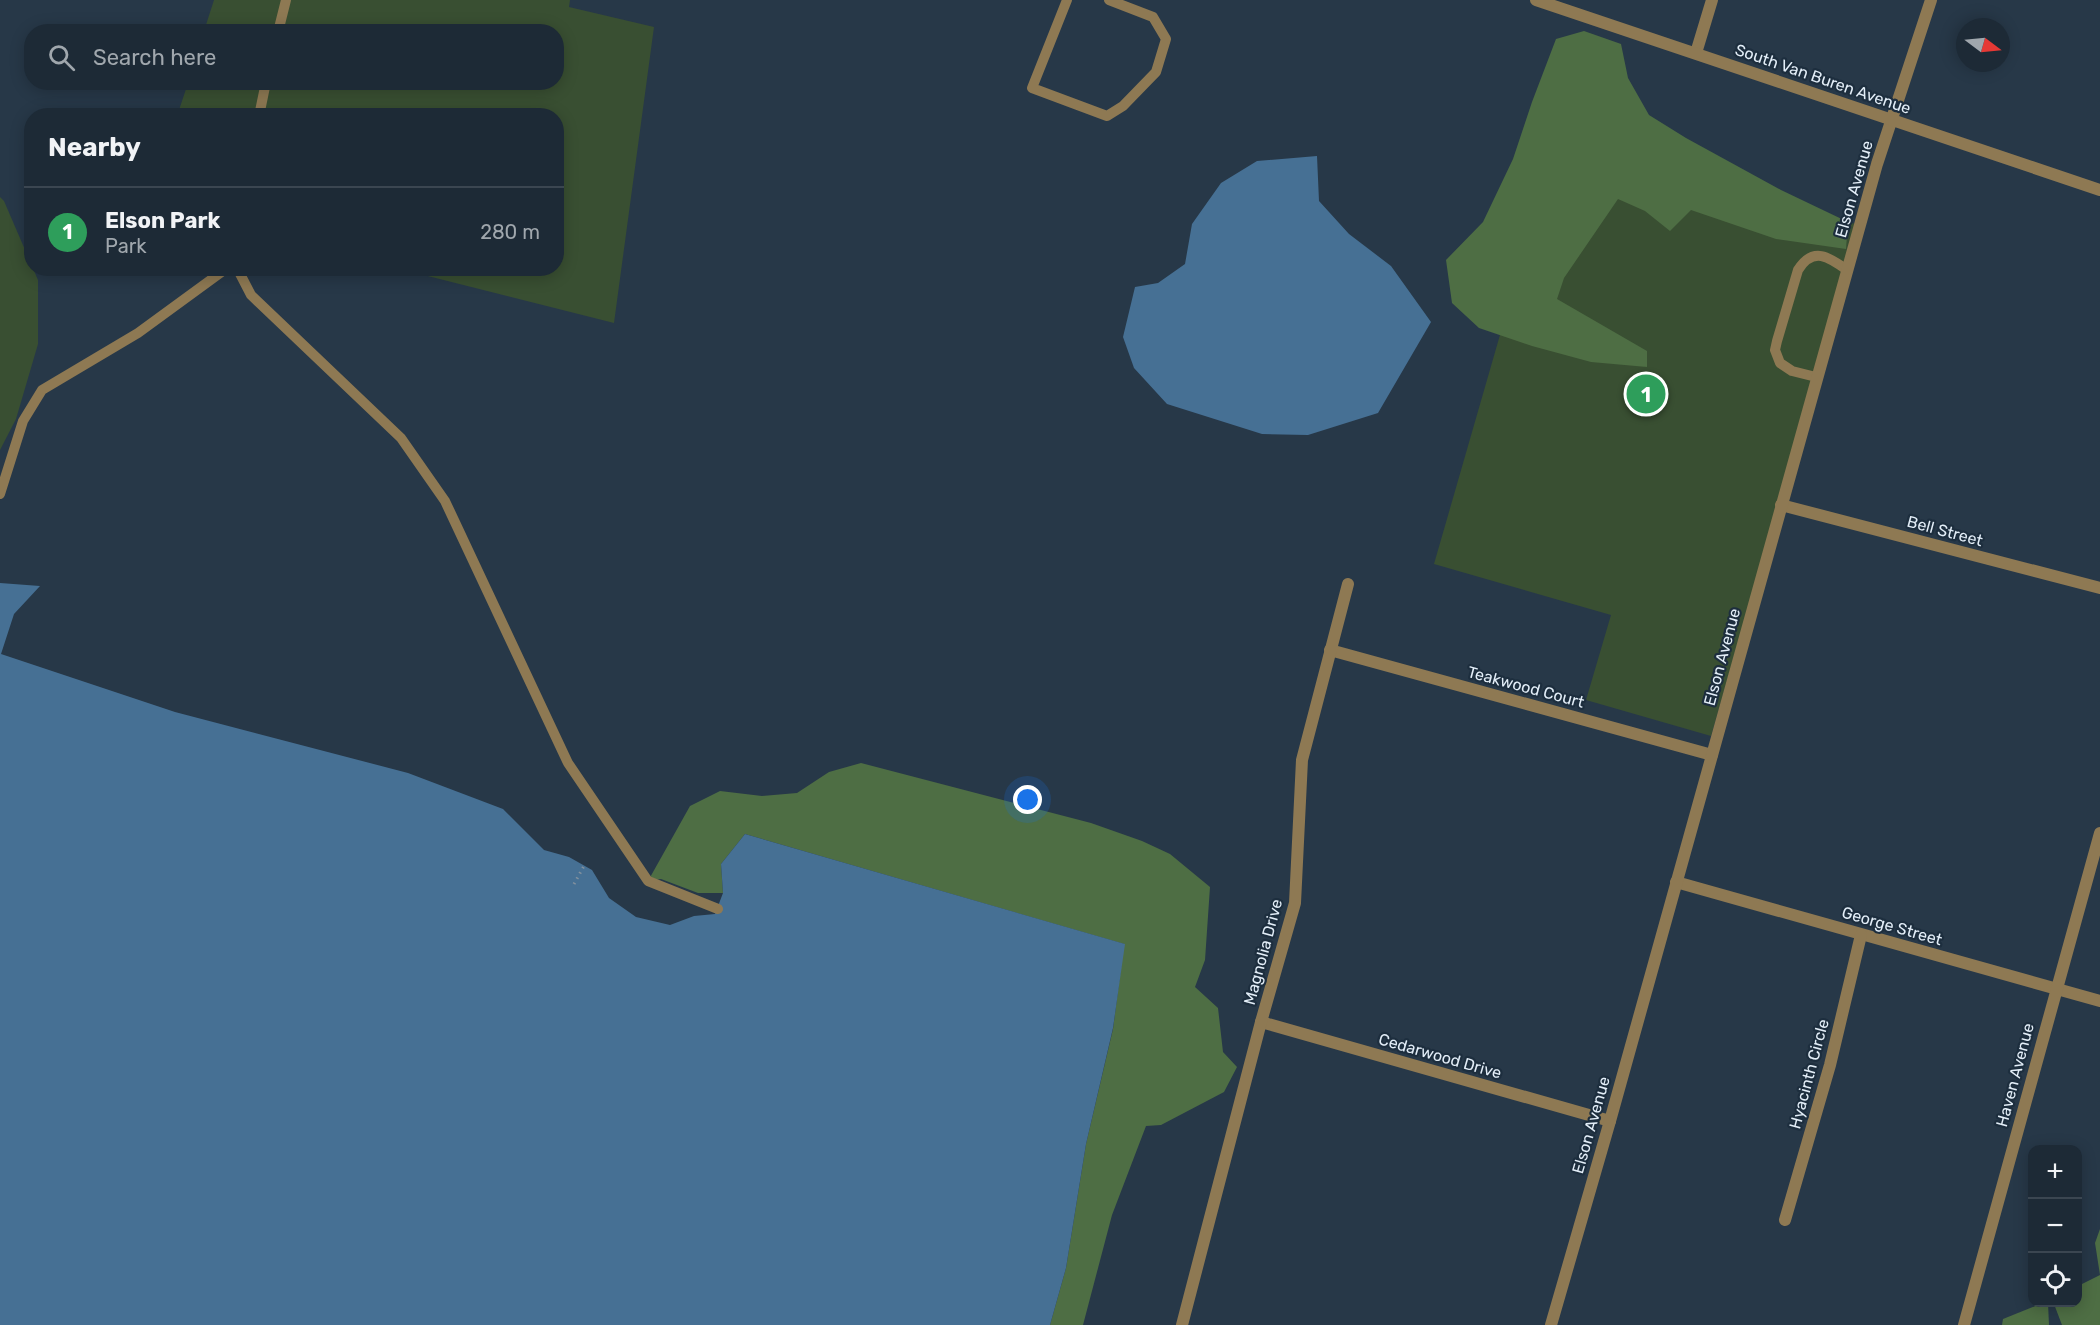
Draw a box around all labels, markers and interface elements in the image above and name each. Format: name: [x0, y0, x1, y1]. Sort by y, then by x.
north arrow: [1956, 18, 2010, 72]
search box: [24, 24, 564, 90]
street label: South Van Buren Avenue: [1733, 40, 1913, 118]
icon: search: [45, 41, 78, 74]
text: Search here: [93, 44, 216, 71]
text: Nearby: [48, 132, 141, 163]
street label: Elson Avenue: [1831, 138, 1877, 240]
text: Elson Park: [105, 207, 220, 234]
text: 1: [63, 220, 72, 244]
text: 280 m: [480, 220, 540, 244]
text: Park: [105, 234, 147, 258]
pin: 1: [1626, 372, 1666, 416]
street label: Bell Street: [1905, 512, 1985, 550]
street label: Elson Avenue: [1700, 606, 1744, 708]
street label: Teakwood Court: [1466, 662, 1586, 712]
your location: [1013, 785, 1042, 814]
street label: Magnolia Drive: [1240, 897, 1286, 1007]
street label: George Street: [1840, 903, 1944, 949]
street label: Hyacinth Circle: [1785, 1017, 1833, 1131]
street label: Haven Avenue: [1992, 1021, 2038, 1129]
street label: Cedarwood Drive: [1376, 1029, 1504, 1083]
street label: Elson Avenue: [1568, 1074, 1614, 1176]
map controls: [2028, 1145, 2082, 1307]
button: +: [2028, 1145, 2082, 1199]
button: −: [2028, 1199, 2082, 1253]
button: locate: [2028, 1253, 2082, 1307]

